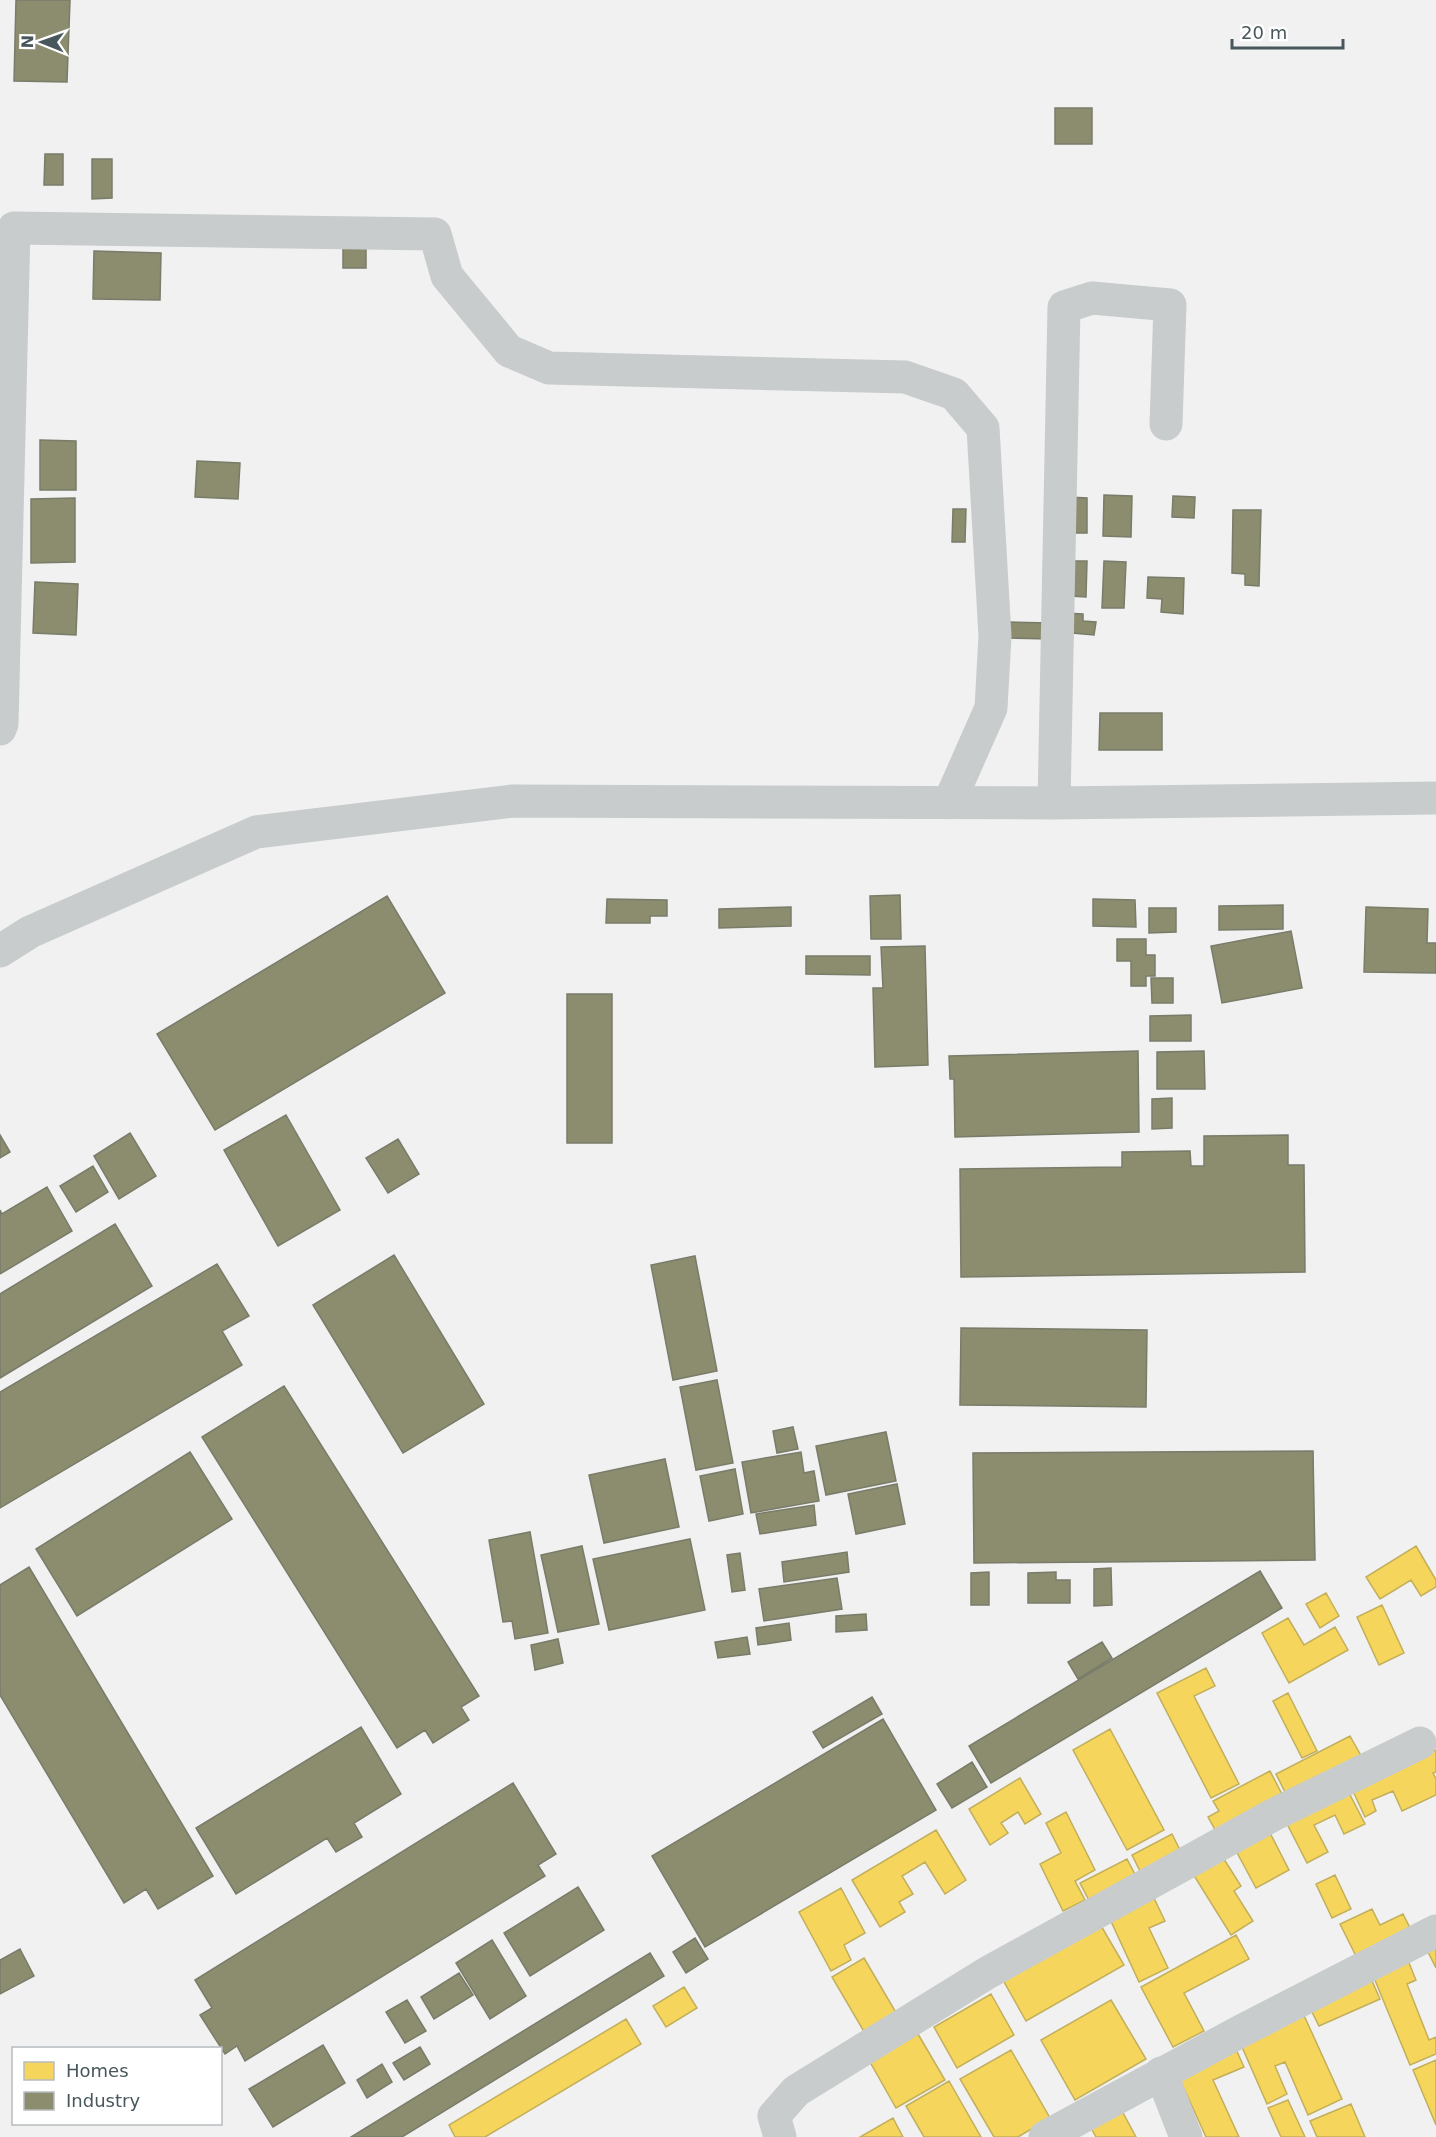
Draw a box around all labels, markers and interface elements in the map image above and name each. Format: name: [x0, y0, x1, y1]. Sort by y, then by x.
north arrow: [12, 12, 72, 72]
scale bar: [1232, 12, 1343, 50]
text: 20 m: [1241, 22, 1287, 43]
text: N: [18, 35, 37, 49]
legend: [12, 2047, 222, 2125]
text: Homes: [66, 2060, 129, 2081]
text: Industry: [66, 2090, 140, 2111]

